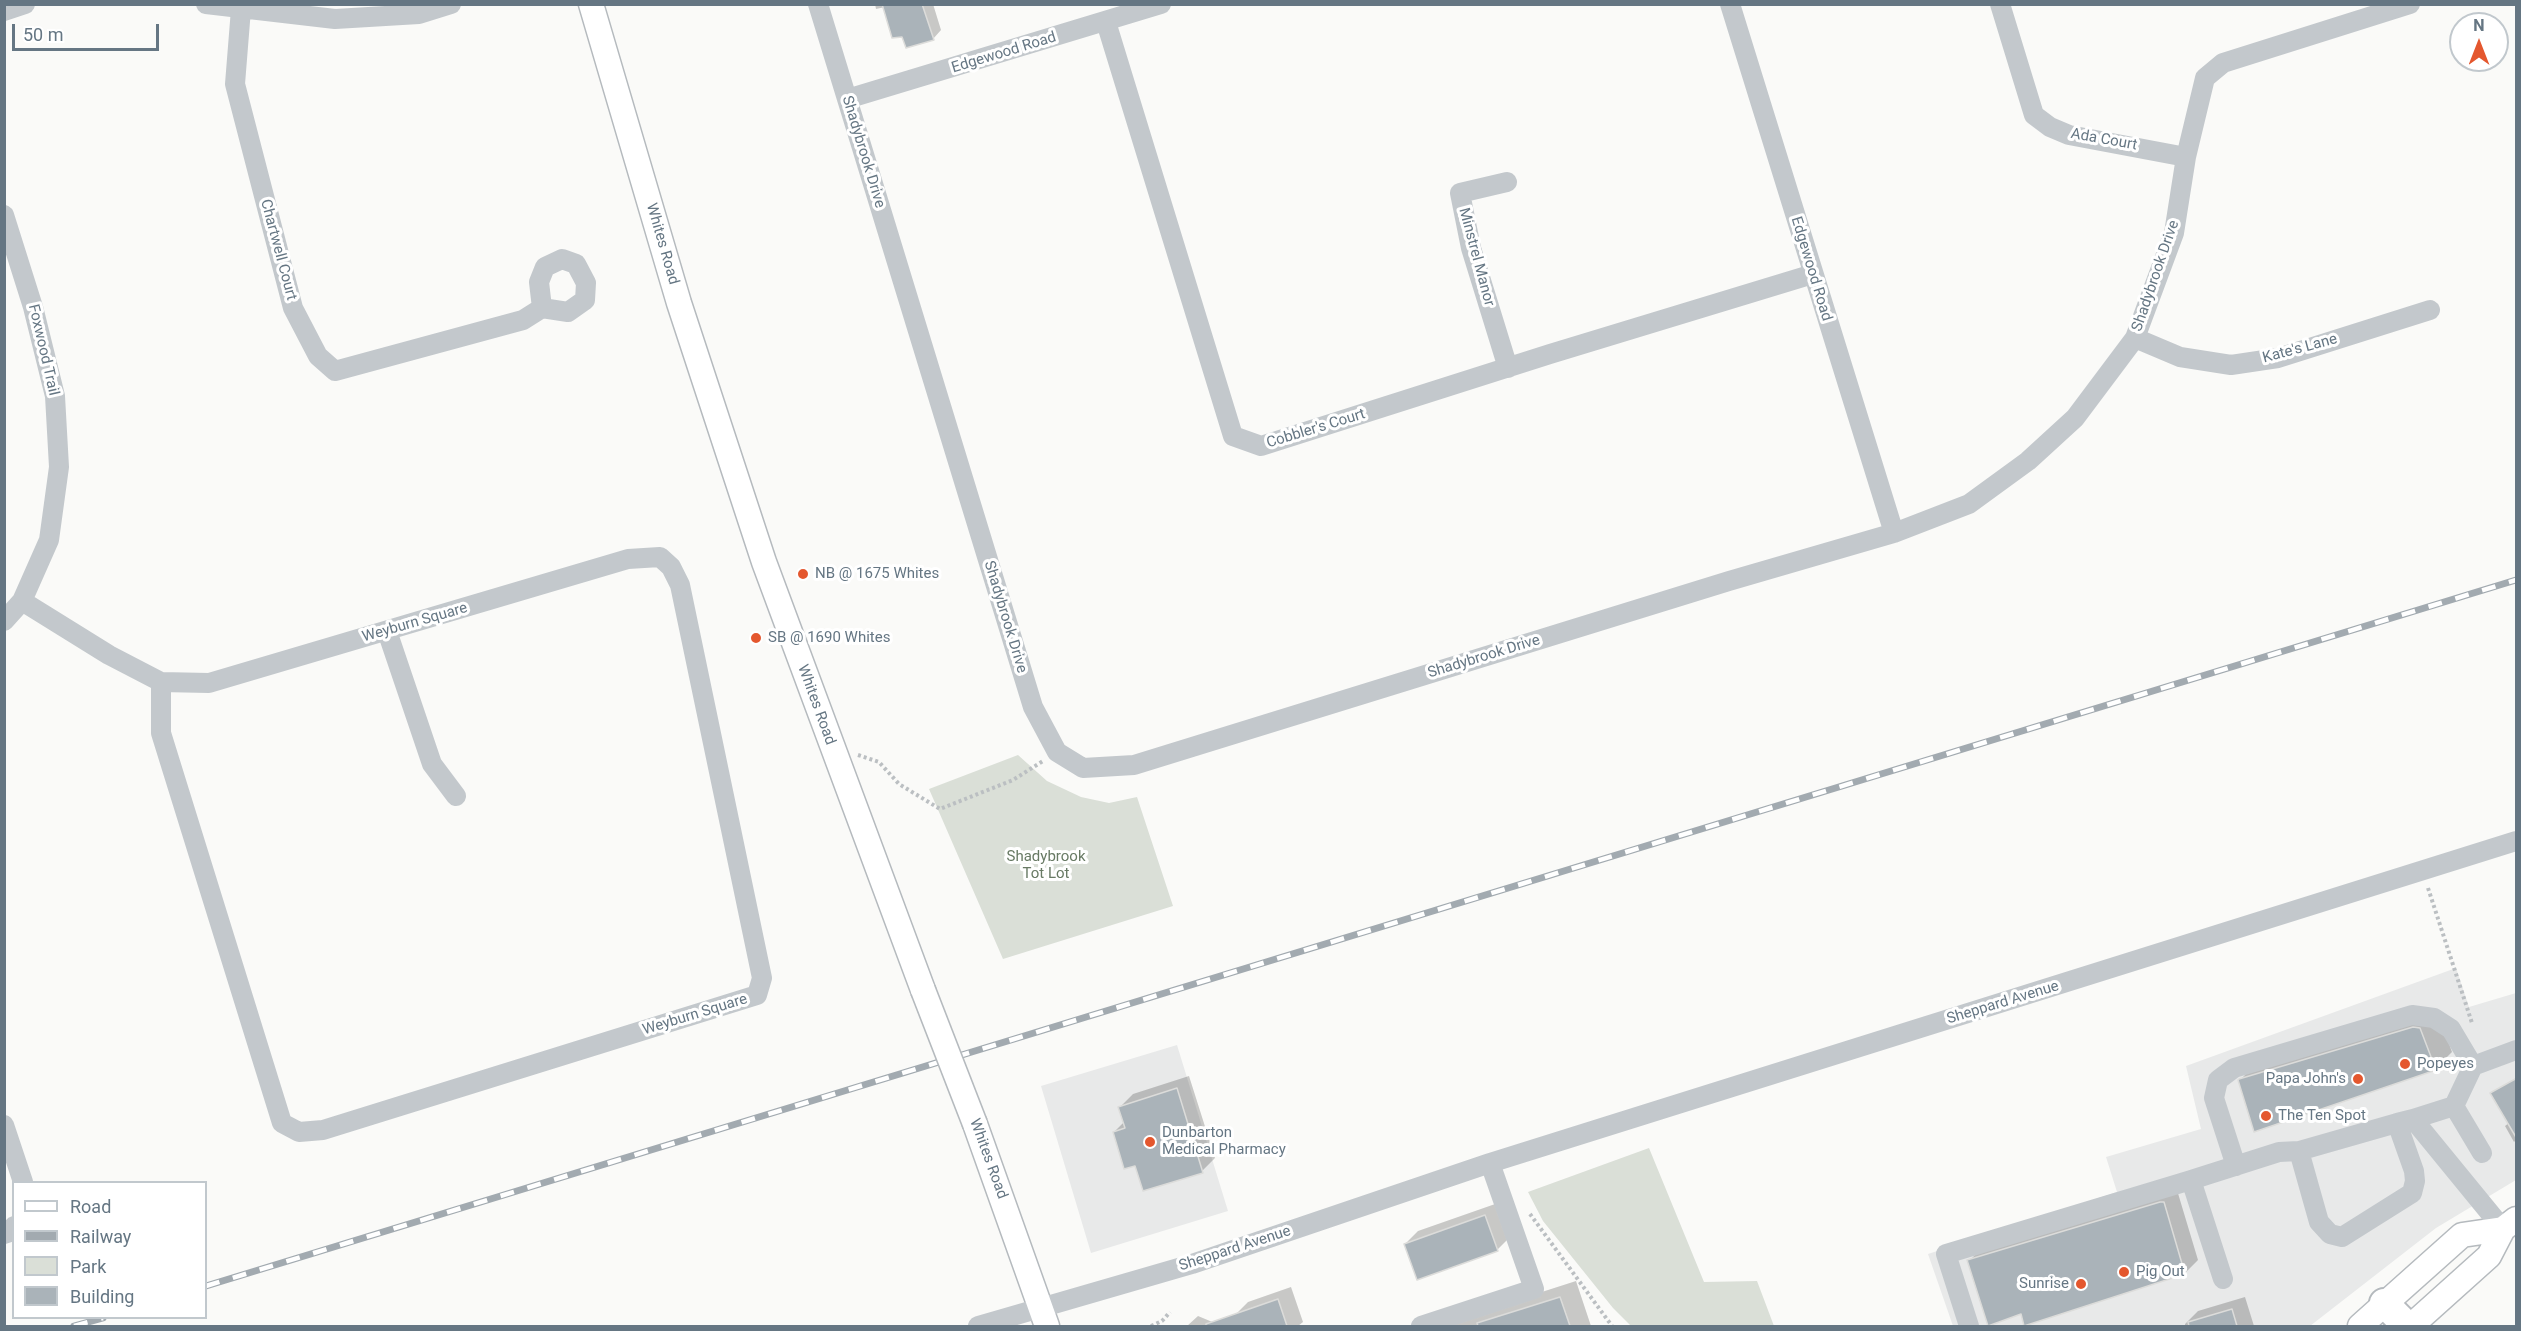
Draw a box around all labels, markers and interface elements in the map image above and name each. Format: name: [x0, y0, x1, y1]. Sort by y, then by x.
scale bar: [15, 12, 162, 50]
north arrow: [2449, 12, 2509, 72]
text: N: [2473, 16, 2485, 35]
text: 50 m: [23, 24, 63, 45]
street label: Edgewood Road: [950, 29, 1058, 77]
street label: Shadybrook Drive: [837, 94, 889, 210]
street label: Ada Court: [2069, 125, 2139, 155]
street label: Chartwell Court: [256, 198, 300, 302]
street label: Whites Road: [642, 201, 682, 287]
street label: Minstrel Manor: [1454, 206, 1498, 308]
street label: Edgewood Road: [1787, 215, 1835, 323]
street label: Shadybrook Drive: [2129, 218, 2183, 334]
street label: Foxwood Trail: [24, 303, 62, 397]
street label: Kate's Lane: [2261, 330, 2339, 368]
street label: Cobbler's Court: [1264, 405, 1368, 453]
street label: Shadybrook Drive: [979, 559, 1031, 675]
place label: NB @ 1675 Whites: [815, 565, 939, 583]
marker: NB @ 1675 Whites: [796, 567, 810, 581]
street label: Weyburn Square: [360, 599, 470, 647]
place label: SB @ 1690 Whites: [768, 629, 890, 647]
marker: SB @ 1690 Whites: [749, 631, 763, 645]
street label: Shadybrook Drive: [1426, 631, 1542, 683]
street label: Whites Road: [793, 662, 839, 748]
park label: Shadybrook Tot Lot: [1007, 848, 1085, 883]
street label: Sheppard Avenue: [1945, 977, 2061, 1029]
street label: Weyburn Square: [640, 991, 750, 1039]
place label: Popeyes: [2417, 1055, 2474, 1073]
marker: Popeyes: [2398, 1057, 2412, 1071]
place label: Papa John's: [2266, 1070, 2346, 1088]
marker: Papa John's: [2351, 1072, 2365, 1086]
place label: The Ten Spot: [2278, 1107, 2366, 1125]
marker: The Ten Spot: [2259, 1109, 2273, 1123]
street label: Whites Road: [965, 1116, 1011, 1202]
place label: Dunbarton Medical Pharmacy: [1162, 1124, 1286, 1159]
marker: Dunbarton Medical Pharmacy: [1143, 1135, 1157, 1149]
legend: [12, 1181, 207, 1319]
text: Road: [70, 1196, 111, 1217]
street label: Sheppard Avenue: [1177, 1222, 1293, 1276]
text: Railway: [70, 1226, 131, 1247]
text: Park: [70, 1256, 106, 1277]
place label: Pig Out: [2136, 1263, 2185, 1281]
marker: Pig Out: [2117, 1265, 2131, 1279]
place label: Sunrise: [2019, 1275, 2069, 1293]
marker: Sunrise: [2074, 1277, 2088, 1291]
text: Building: [70, 1286, 134, 1307]

